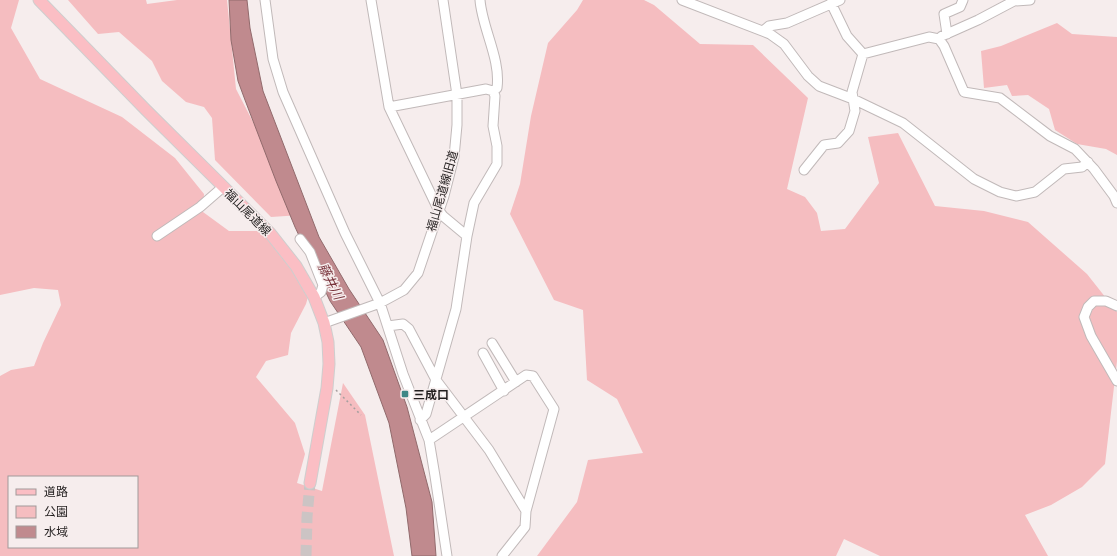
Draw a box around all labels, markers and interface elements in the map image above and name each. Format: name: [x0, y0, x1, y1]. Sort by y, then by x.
street label: 福山尾道線旧道: [423, 149, 461, 233]
street label: 福山尾道線: [221, 185, 275, 239]
water label: 藤井川: [315, 260, 348, 304]
place label: 三成口: [413, 387, 449, 402]
marker: 三成口: [400, 389, 410, 399]
legend: [8, 476, 138, 548]
text: 道路: [44, 484, 68, 499]
text: 公園: [44, 504, 68, 519]
text: 水域: [44, 524, 68, 539]

